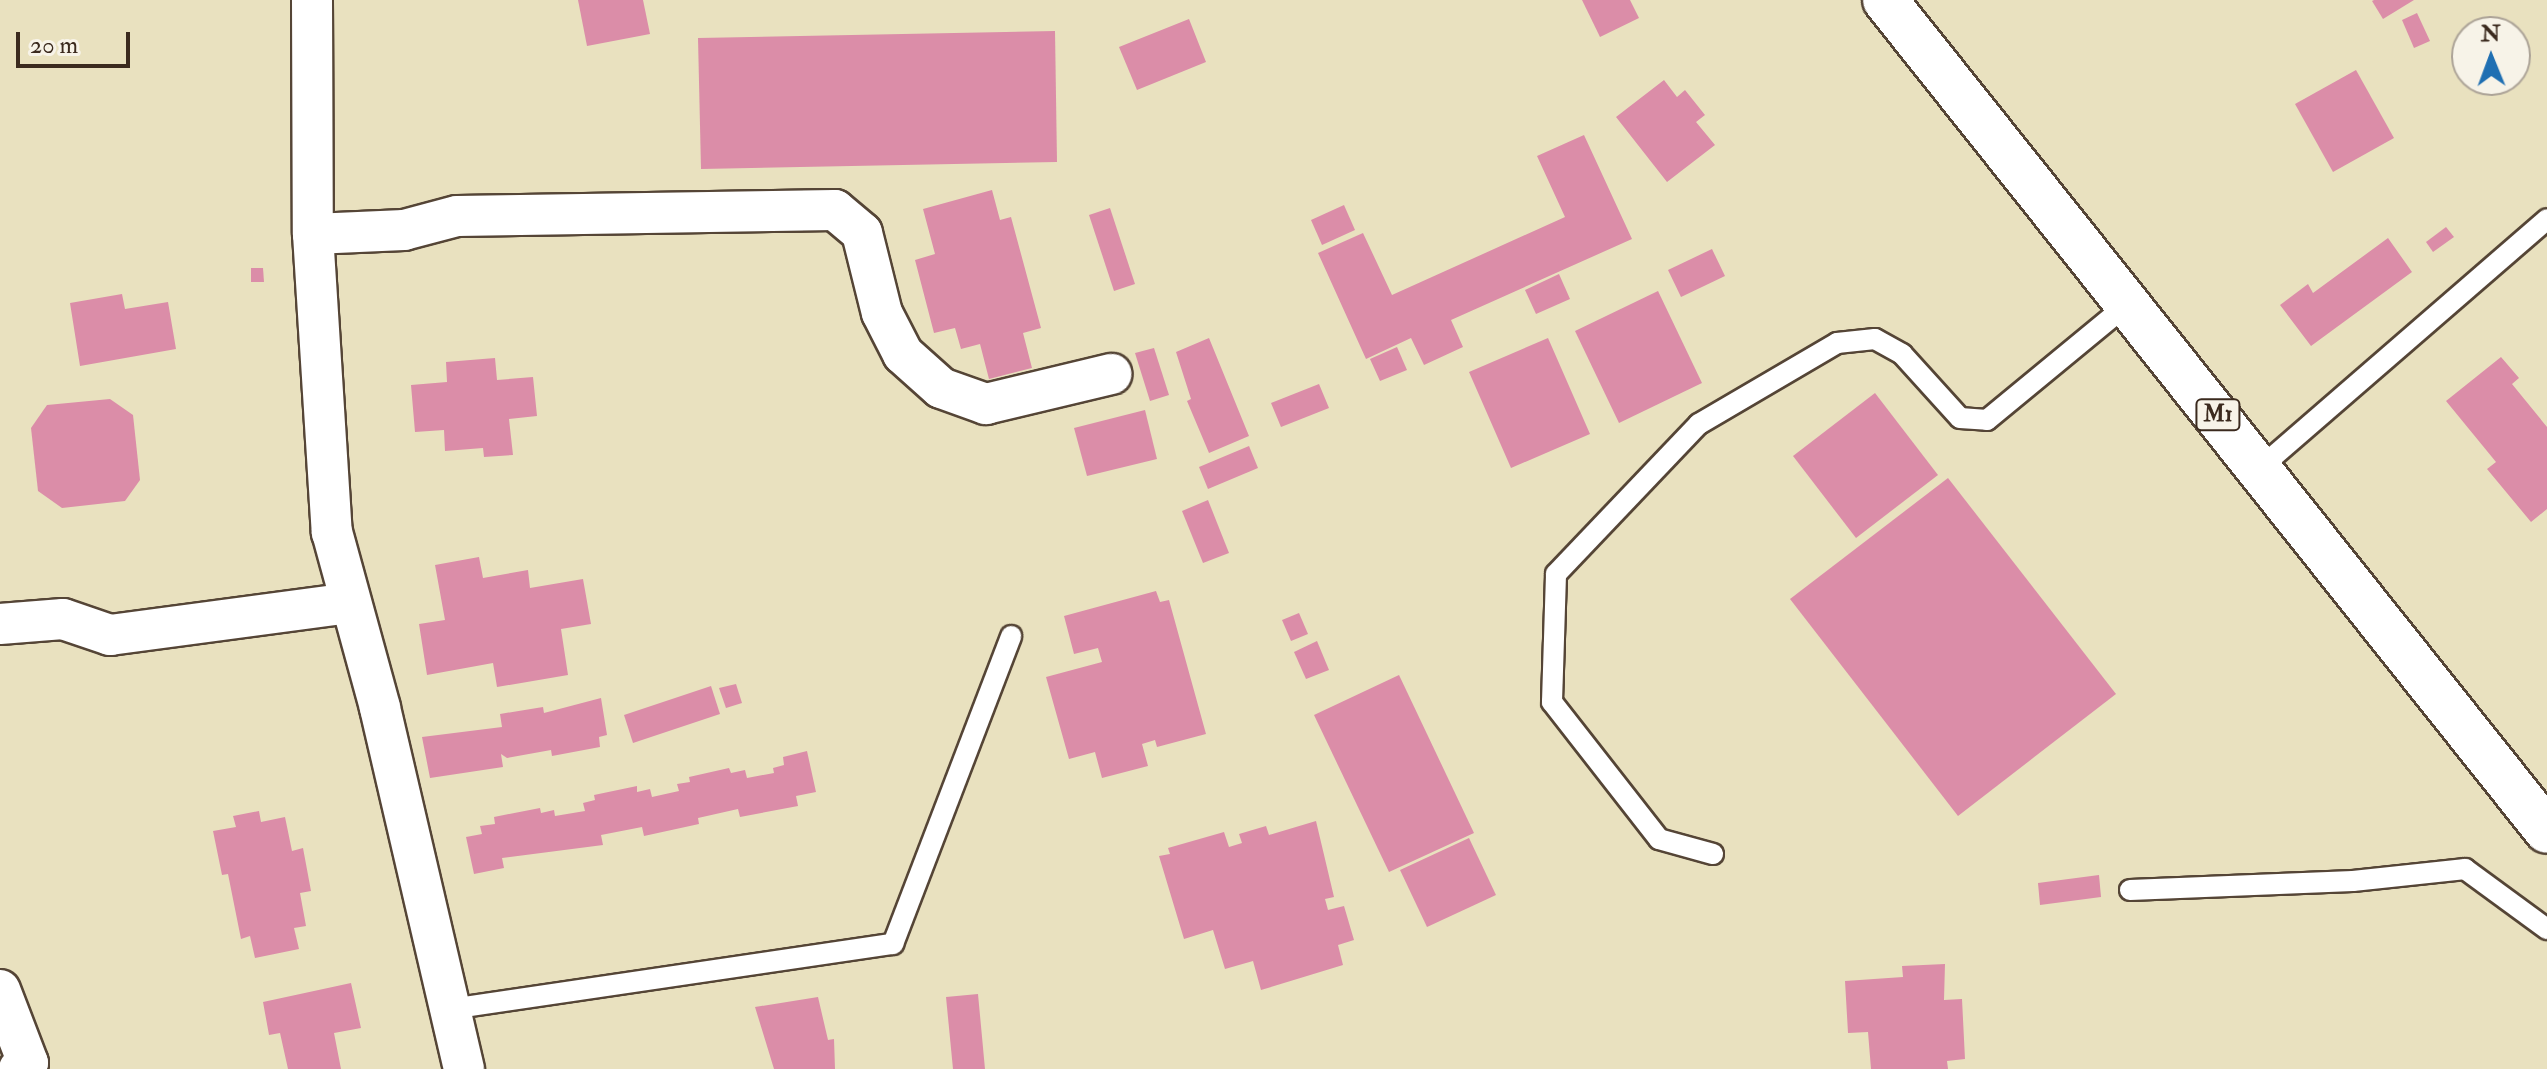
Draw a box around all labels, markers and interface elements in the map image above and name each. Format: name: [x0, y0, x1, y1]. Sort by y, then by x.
scale bar: [20, 16, 134, 66]
north arrow: [2451, 16, 2531, 96]
text: N: [2481, 20, 2501, 48]
text: 20 m: [30, 30, 78, 61]
road number: M1: [2194, 397, 2242, 433]

